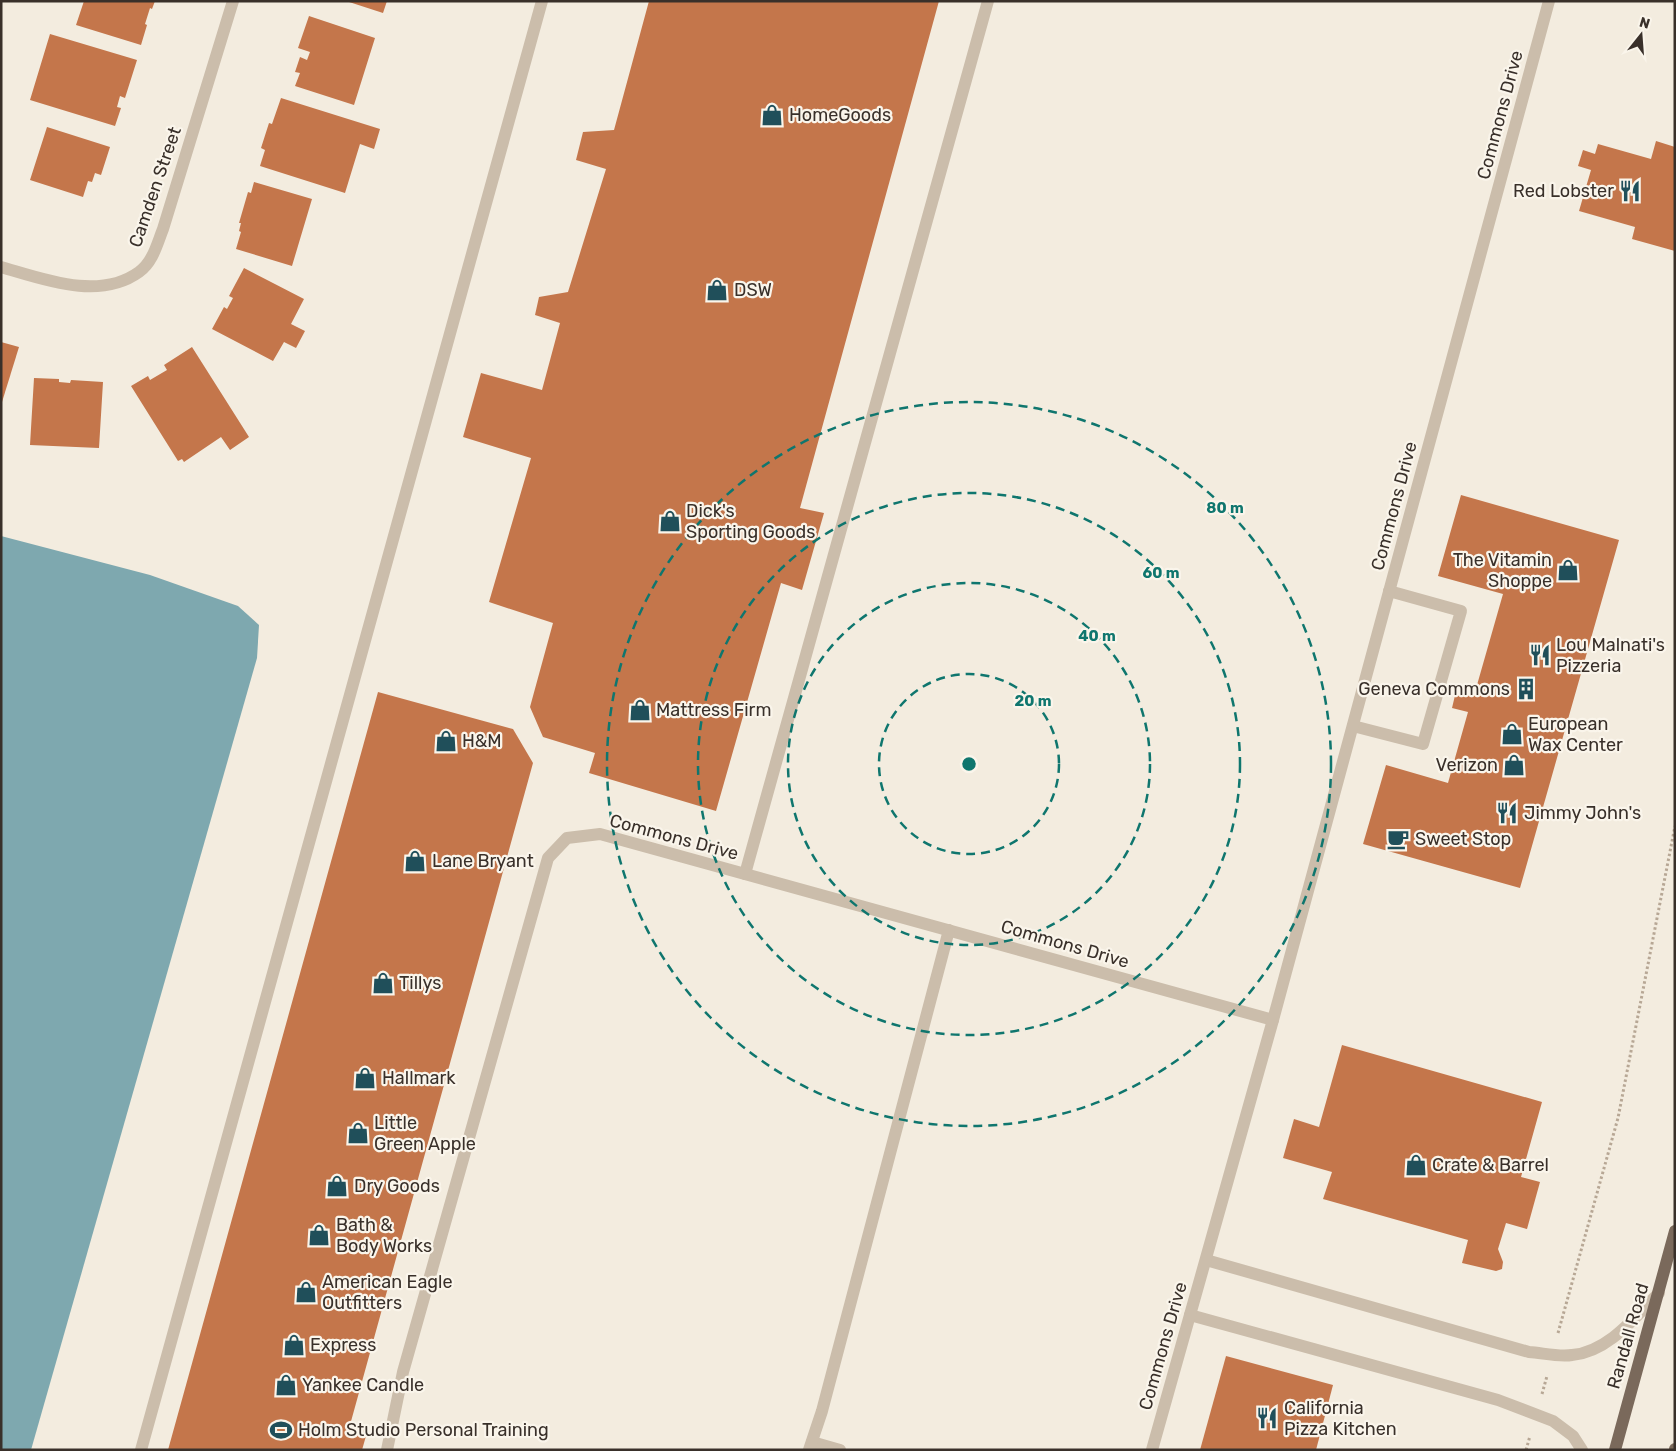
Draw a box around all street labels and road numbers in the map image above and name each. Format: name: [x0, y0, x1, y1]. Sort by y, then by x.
street label: Commons Drive: [1472, 48, 1528, 182]
street label: Camden Street: [124, 124, 186, 250]
street label: Commons Drive: [1366, 439, 1422, 573]
street label: Commons Drive: [607, 809, 741, 865]
street label: Commons Drive: [998, 915, 1132, 973]
street label: Commons Drive: [1134, 1279, 1192, 1413]
street label: Randall Road: [1602, 1281, 1654, 1391]

